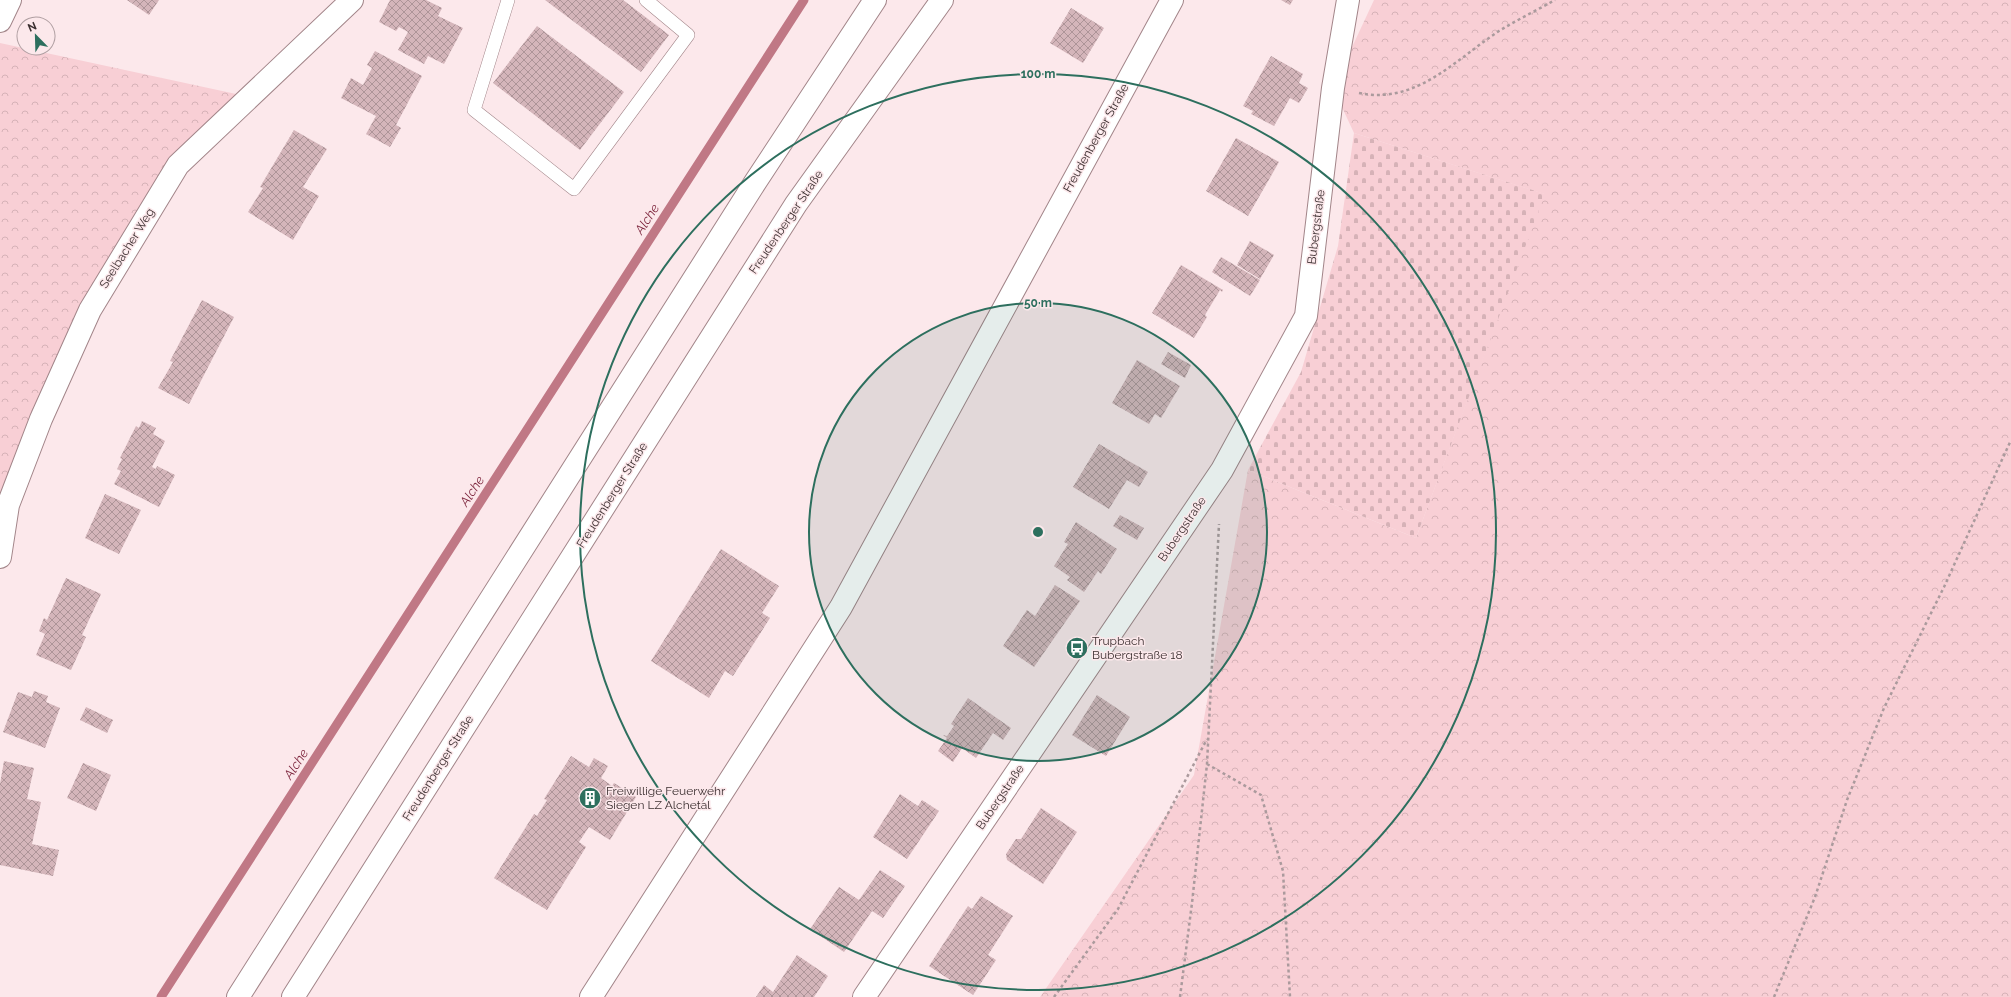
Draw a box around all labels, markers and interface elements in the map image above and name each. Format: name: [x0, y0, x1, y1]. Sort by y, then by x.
north arrow: [16, 16, 56, 56]
text: N: [26, 20, 39, 35]
text: 100 m: [1021, 67, 1055, 81]
street label: Freudenberger Straße: [1060, 81, 1132, 195]
street label: Freudenberger Straße: [746, 168, 826, 276]
street label: Bubergstraße: [1304, 189, 1328, 265]
water label: Alche: [631, 201, 662, 238]
street label: Seelbacher Weg: [97, 205, 157, 291]
text: 50 m: [1024, 296, 1052, 310]
street label: Freudenberger Straße: [574, 440, 650, 550]
water label: Alche: [456, 473, 487, 510]
street label: Bubergstraße: [1155, 494, 1209, 564]
centre of rings: [1031, 525, 1045, 539]
place label: Trupbach Bubergstraße 18: [1092, 634, 1183, 662]
bus stop icon: Trupbach Bubergstraße 18: [1064, 635, 1090, 661]
street label: Freudenberger Straße: [400, 713, 476, 823]
water label: Alche: [280, 746, 311, 783]
street label: Bubergstraße: [973, 762, 1027, 832]
place label: Freiwillige Feuerwehr Siegen LZ Alchetal: [606, 784, 726, 812]
building icon: Freiwillige Feuerwehr Siegen LZ Alchetal: [577, 785, 603, 811]

